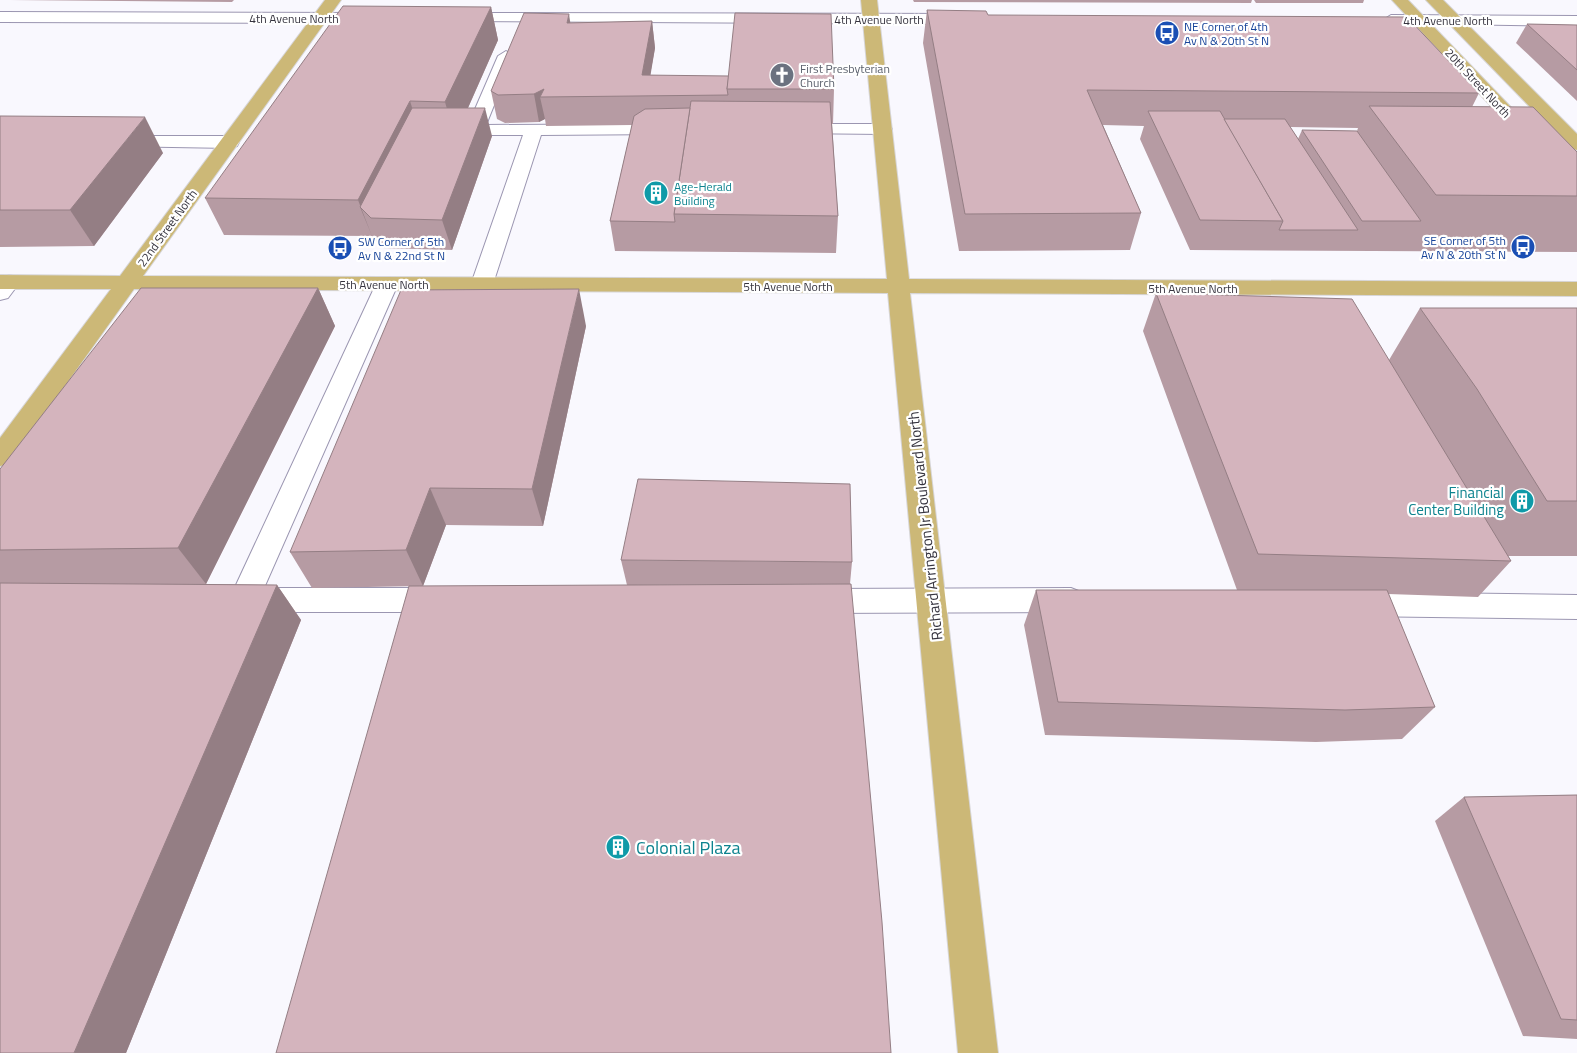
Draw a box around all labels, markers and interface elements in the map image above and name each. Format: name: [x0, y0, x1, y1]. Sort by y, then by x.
street label: 4th Avenue North: [249, 9, 339, 28]
street label: 4th Avenue North: [834, 10, 924, 29]
street label: 4th Avenue North: [1403, 11, 1493, 30]
place label: NE Corner of 4th Av N & 20th St N: [1184, 17, 1269, 50]
bus stop icon: NE Corner of 4th Av N & 20th St N: [1154, 20, 1180, 46]
street label: 20th Street North: [1441, 44, 1515, 122]
place label: First Presbyterian Church: [800, 59, 890, 92]
church icon: First Presbyterian Church: [769, 62, 795, 88]
place label: Age-Herald Building: [674, 177, 732, 210]
building icon: Age-Herald Building: [643, 180, 669, 206]
street label: 22nd Street North: [132, 185, 202, 271]
place label: SE Corner of 5th Av N & 20th St N: [1421, 231, 1506, 264]
place label: SW Corner of 5th Av N & 22nd St N: [358, 232, 445, 265]
bus stop icon: SE Corner of 5th Av N & 20th St N: [1510, 234, 1536, 260]
bus stop icon: SW Corner of 5th Av N & 22nd St N: [327, 235, 353, 261]
street label: 5th Avenue North: [339, 275, 429, 294]
street label: 5th Avenue North: [743, 277, 833, 296]
street label: 5th Avenue North: [1148, 279, 1238, 298]
street label: Richard Arrington Jr Boulevard North: [902, 410, 948, 642]
place label: Financial Center Building: [1408, 481, 1504, 521]
building icon: Financial Center Building: [1509, 488, 1535, 514]
building icon: Colonial Plaza: [605, 834, 631, 860]
place label: Colonial Plaza: [636, 834, 741, 861]

